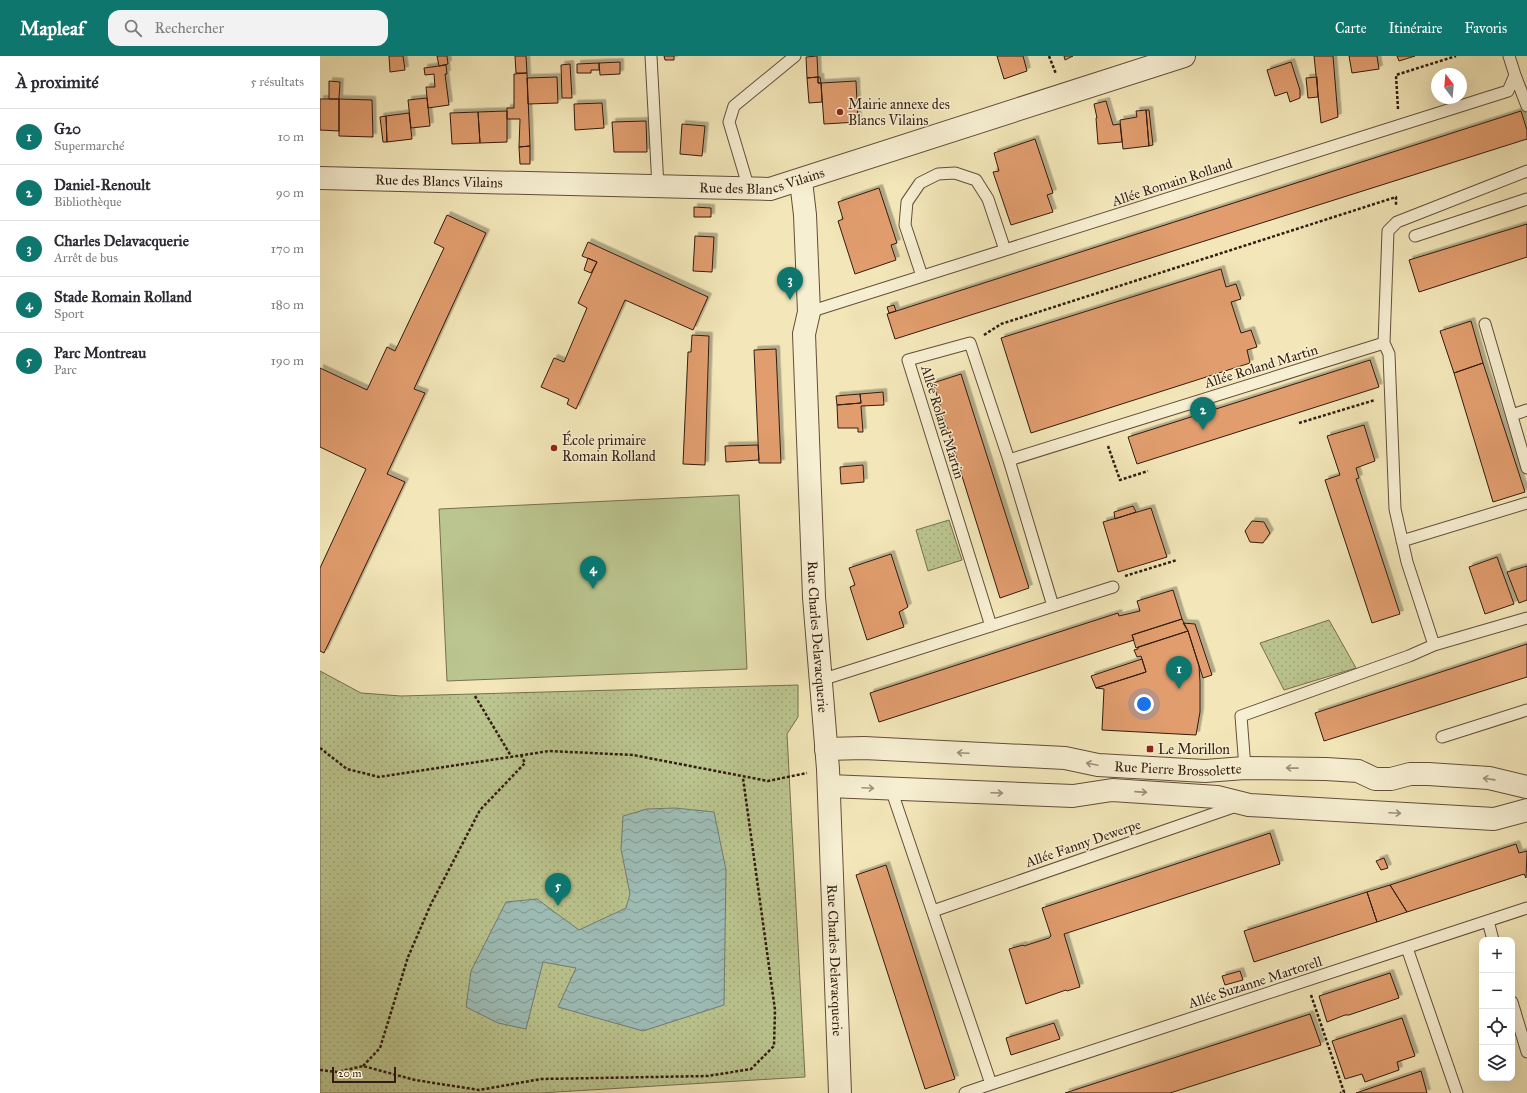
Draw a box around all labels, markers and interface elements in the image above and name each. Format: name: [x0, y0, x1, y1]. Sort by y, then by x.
search box: [108, 10, 388, 46]
text: Mapleaf: [20, 17, 84, 40]
icon: search: [122, 17, 144, 39]
text: Rechercher: [154, 19, 224, 37]
text: Carte: [1335, 20, 1367, 37]
text: Itinéraire: [1389, 20, 1442, 37]
text: Favoris: [1464, 20, 1507, 37]
north arrow: [1431, 68, 1467, 104]
text: À proximité: [16, 72, 99, 93]
text: 5 résultats: [250, 74, 304, 90]
place label: Mairie annexe des Blancs Vilains: [848, 96, 950, 129]
marker: Mairie annexe des Blancs Vilains: [835, 107, 845, 117]
text: G20: [54, 120, 81, 138]
text: 1: [26, 129, 32, 145]
text: 10 m: [278, 129, 304, 145]
text: Supermarché: [54, 138, 125, 154]
street label: Allée Romain Rolland: [1109, 155, 1234, 210]
street label: Rue des Blancs Vilains: [699, 164, 827, 198]
street label: Rue des Blancs Vilains: [375, 171, 503, 191]
text: Daniel-Renoult: [54, 176, 151, 194]
text: 2: [26, 185, 32, 201]
text: 90 m: [276, 185, 304, 201]
text: Bibliothèque: [54, 194, 122, 210]
text: Charles Delavacquerie: [54, 232, 189, 250]
text: 3: [26, 241, 32, 257]
text: 170 m: [271, 241, 304, 257]
text: Arrêt de bus: [54, 250, 118, 266]
pin: 3: [777, 267, 803, 300]
text: Stade Romain Rolland: [54, 288, 192, 306]
text: 4: [25, 297, 33, 313]
text: 180 m: [271, 297, 304, 313]
text: Sport: [54, 306, 84, 322]
street label: Allée Roland Martin: [1201, 341, 1320, 392]
text: Parc Montreau: [54, 344, 146, 362]
text: 5: [26, 353, 32, 369]
text: 190 m: [271, 353, 304, 369]
text: Parc: [54, 362, 77, 378]
street label: Allée Roland Martin: [917, 362, 968, 481]
pin: 2: [1190, 397, 1216, 430]
place label: École primaire Romain Rolland: [562, 430, 656, 465]
marker: École primaire Romain Rolland: [549, 443, 559, 453]
pin: 4: [580, 556, 606, 589]
street label: Rue Charles Delavacquerie: [804, 561, 831, 713]
pin: 1: [1166, 656, 1192, 689]
your location: [1134, 694, 1154, 714]
place label: Le Morillon: [1158, 741, 1230, 758]
marker: Le Morillon: [1145, 744, 1155, 754]
one-way arrow: [957, 750, 970, 757]
street label: Rue Pierre Brossolette: [1114, 758, 1242, 780]
one-way arrow: [1086, 760, 1099, 768]
one-way arrow: [1286, 764, 1299, 772]
one-way arrow: [1483, 775, 1496, 783]
one-way arrow: [861, 784, 874, 791]
one-way arrow: [1134, 788, 1147, 795]
one-way arrow: [990, 789, 1003, 797]
one-way arrow: [1388, 809, 1401, 816]
street label: Allée Fanny Dewerpe: [1022, 816, 1143, 871]
pin: 5: [545, 873, 571, 906]
street label: Rue Charles Delavacquerie: [823, 884, 846, 1037]
map controls: [1479, 937, 1515, 1081]
button: +: [1479, 937, 1515, 973]
street label: Allée Suzanne Martorell: [1185, 953, 1324, 1012]
button: −: [1479, 973, 1515, 1009]
button: locate: [1479, 1009, 1515, 1045]
button: layers: [1479, 1045, 1515, 1081]
scale bar: [332, 1065, 396, 1084]
text: 20 m: [338, 1067, 361, 1080]

